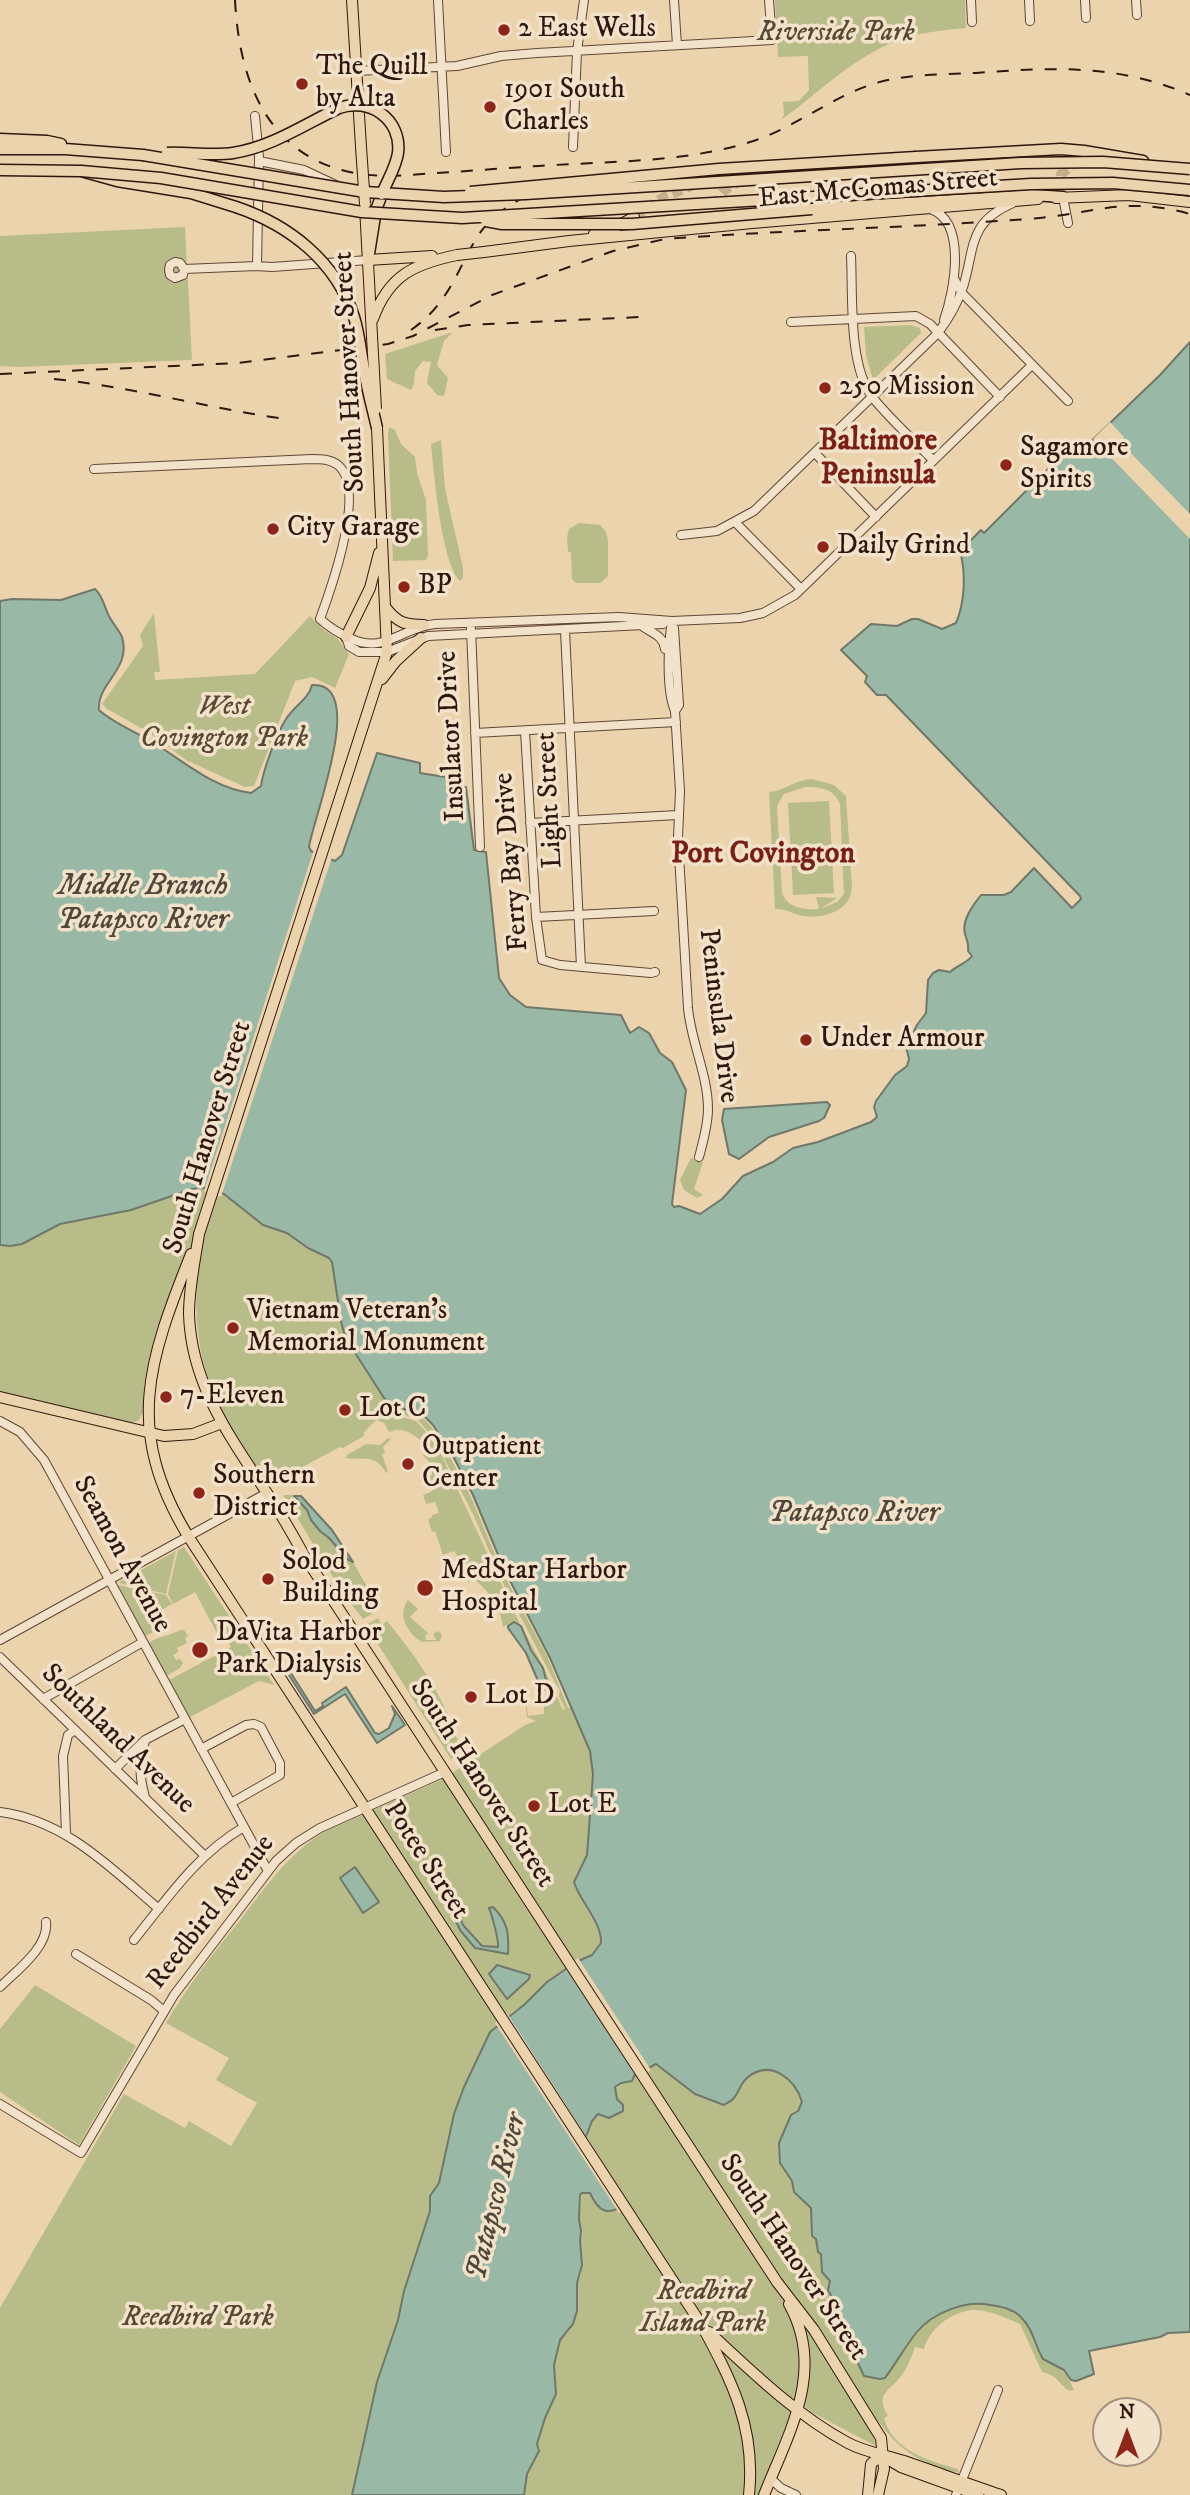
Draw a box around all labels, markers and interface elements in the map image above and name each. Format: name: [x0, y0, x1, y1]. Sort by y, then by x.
place label: 2 East Wells: [518, 13, 656, 47]
park label: Riverside Park: [757, 17, 915, 51]
marker: 2 East Wells: [496, 22, 512, 38]
place label: The Quill by Alta: [316, 51, 428, 117]
place label: 1901 South Charles: [504, 74, 625, 140]
marker: The Quill by Alta: [294, 76, 310, 92]
marker: 1901 South Charles: [482, 99, 498, 115]
street label: East McComas Street: [757, 163, 999, 217]
street label: South Hanover Street: [328, 251, 374, 493]
place label: 250 Mission: [839, 371, 975, 405]
marker: 250 Mission: [817, 380, 833, 396]
district label: Baltimore Peninsula: [819, 425, 937, 495]
place label: Sagamore Spirits: [1020, 432, 1129, 498]
marker: Sagamore Spirits: [998, 457, 1014, 473]
place label: City Garage: [287, 512, 420, 546]
marker: City Garage: [265, 521, 281, 537]
place label: Daily Grind: [837, 530, 970, 564]
marker: Daily Grind: [815, 539, 831, 555]
place label: BP: [418, 570, 452, 604]
marker: BP: [396, 579, 412, 595]
street label: Insulator Drive: [432, 650, 474, 822]
park label: West Covington Park: [140, 691, 308, 757]
street label: Light Street: [531, 731, 571, 869]
street label: Ferry Bay Drive: [488, 771, 538, 953]
district label: Port Covington: [671, 838, 855, 874]
water label: Middle Branch Patapsco River: [58, 870, 228, 940]
street label: Peninsula Drive: [690, 927, 744, 1105]
street label: South Hanover Street: [158, 1018, 260, 1258]
place label: Under Armour: [820, 1023, 984, 1057]
marker: Under Armour: [798, 1032, 814, 1048]
place label: Vietnam Veteran's Memorial Monument: [247, 1295, 485, 1361]
marker: Vietnam Veteran's Memorial Monument: [225, 1320, 241, 1336]
place label: 7-Eleven: [180, 1380, 284, 1414]
marker: 7-Eleven: [158, 1389, 174, 1405]
place label: Lot C: [359, 1393, 426, 1427]
marker: Lot C: [337, 1402, 353, 1418]
place label: Outpatient Center: [422, 1431, 542, 1497]
marker: Outpatient Center: [400, 1456, 416, 1472]
place label: Southern District: [213, 1460, 315, 1526]
street label: Seamon Avenue: [64, 1471, 178, 1639]
marker: Southern District: [191, 1485, 207, 1501]
water label: Patapsco River: [769, 1497, 939, 1533]
place label: Solod Building: [282, 1546, 378, 1612]
place label: MedStar Harbor Hospital: [441, 1555, 627, 1621]
marker: Solod Building: [260, 1571, 276, 1587]
marker: MedStar Harbor Hospital: [415, 1578, 435, 1598]
place label: DaVita Harbor Park Dialysis: [216, 1617, 382, 1683]
marker: DaVita Harbor Park Dialysis: [190, 1640, 210, 1660]
street label: Southland Avenue: [33, 1658, 201, 1822]
street label: South Hanover Street: [401, 1674, 561, 1894]
place label: Lot D: [485, 1680, 555, 1714]
marker: Lot D: [463, 1689, 479, 1705]
place label: Lot E: [548, 1789, 617, 1823]
street label: Potee Street: [374, 1796, 476, 1926]
marker: Lot E: [526, 1798, 542, 1814]
street label: Reedbird Avenue: [141, 1829, 283, 1997]
water label: Patapsco River: [460, 2110, 536, 2284]
street label: South Hanover Street: [711, 2148, 873, 2368]
park label: Reedbird Island Park: [640, 2276, 766, 2342]
park label: Reedbird Park: [122, 2302, 274, 2336]
north arrow: [1092, 2397, 1162, 2467]
text: N: [1119, 2401, 1135, 2424]

